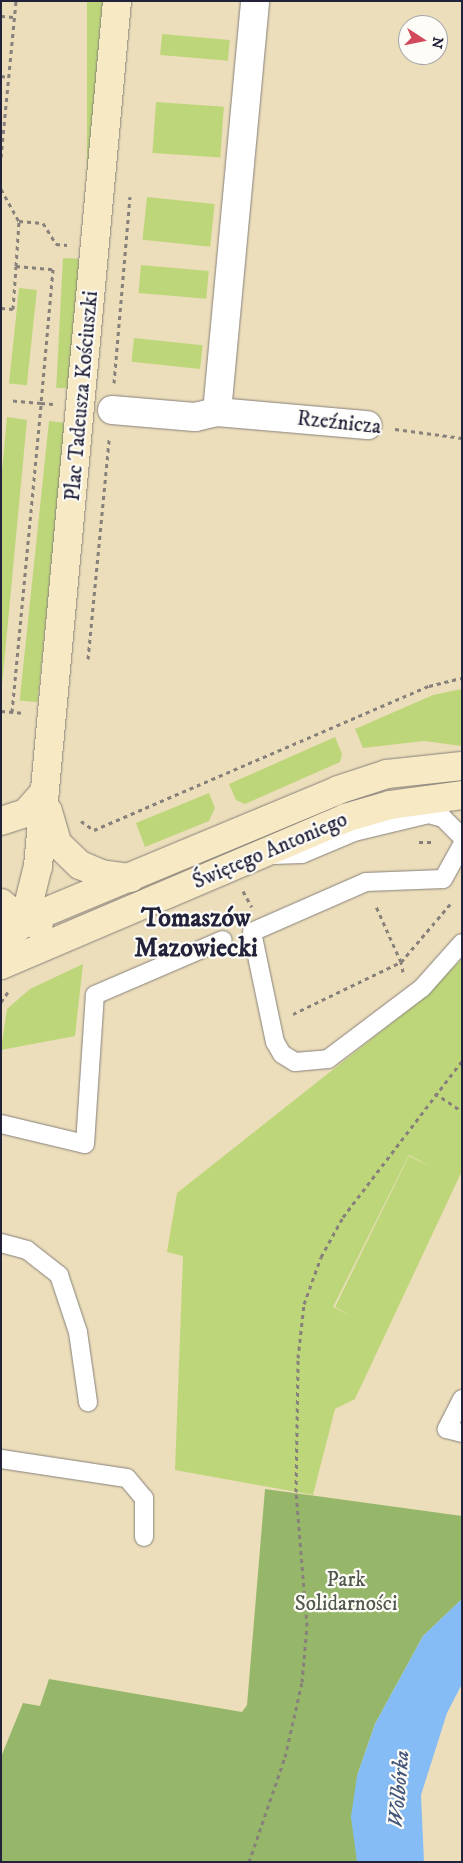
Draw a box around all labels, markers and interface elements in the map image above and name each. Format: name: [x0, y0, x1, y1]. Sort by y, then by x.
north arrow: [398, 15, 448, 65]
text: N: [427, 35, 447, 50]
street label: Plac Tadeusza Kościuszki: [60, 290, 104, 502]
street label: Rzeźnicza: [296, 406, 382, 440]
street label: Świętego Antoniego: [189, 807, 351, 895]
district label: Tomaszów Mazowiecki: [134, 903, 258, 964]
park label: Park Solidarności: [295, 1567, 397, 1617]
water label: Wolbórka: [382, 1749, 416, 1829]

